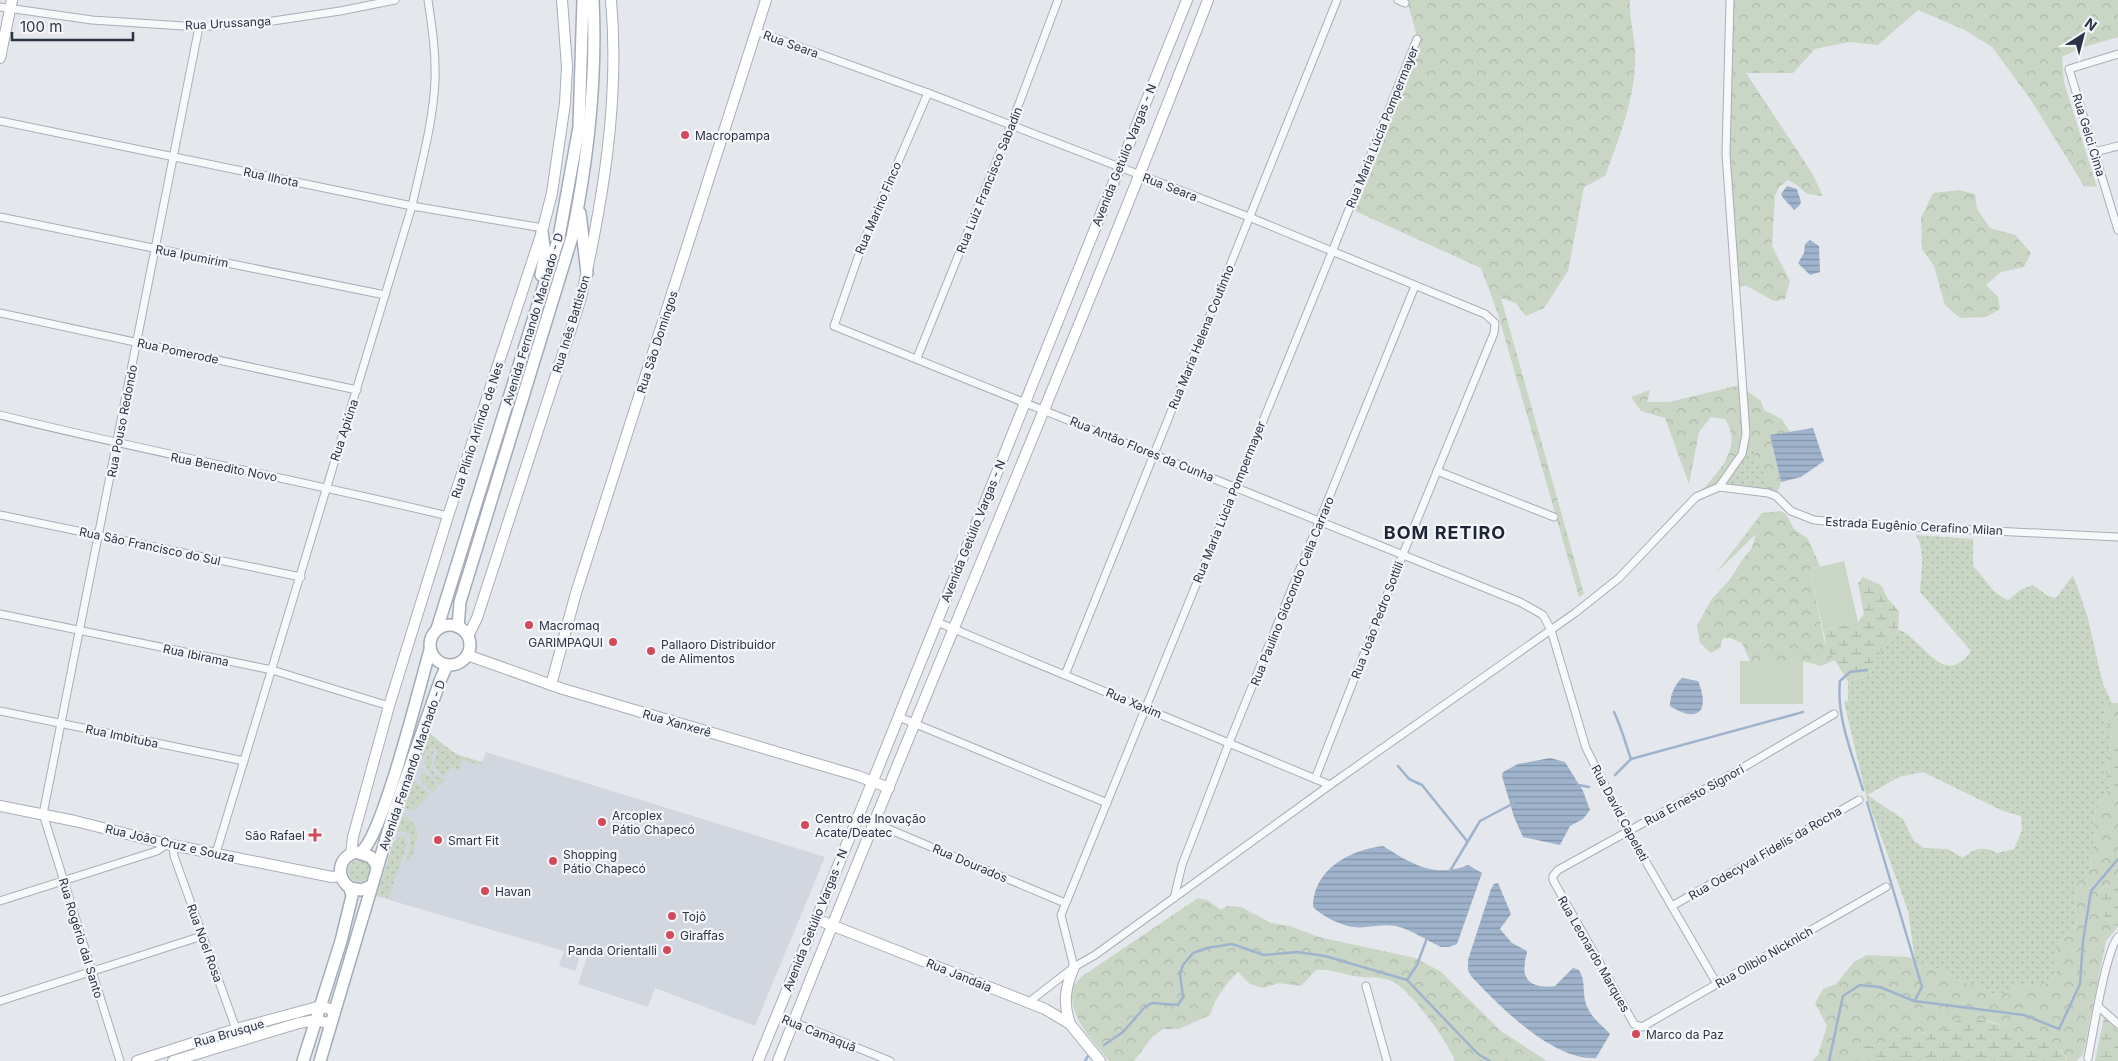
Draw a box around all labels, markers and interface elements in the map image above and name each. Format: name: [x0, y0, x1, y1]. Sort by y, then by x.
scale bar: [12, 10, 134, 42]
north arrow: [2058, 10, 2108, 60]
street label: Rua Urussanga: [185, 13, 271, 33]
text: N: [2082, 14, 2100, 34]
text: 100 m: [20, 17, 62, 36]
street label: Rua Seara: [761, 27, 821, 61]
street label: Rua Maria Lúcia Pompermayer: [1343, 43, 1422, 210]
street label: Avenida Getúlio Vargas - N: [1089, 82, 1159, 228]
street label: Rua Gelci Cima: [2069, 92, 2109, 178]
street label: Rua Luiz Francisco Sabadin: [953, 105, 1025, 255]
place label: Macropampa: [695, 128, 770, 143]
marker: Macropampa: [679, 129, 691, 141]
street label: Rua Marino Finco: [852, 160, 904, 256]
street label: Rua Ilhota: [242, 164, 300, 190]
street label: Rua Seara: [1140, 170, 1200, 204]
street label: Avenida Fernando Machado - D: [500, 231, 566, 407]
street label: Rua Ipumirim: [154, 242, 230, 270]
street label: Rua Maria Helena Coutinho: [1165, 263, 1237, 411]
street label: Rua Inês Battiston: [549, 273, 593, 375]
street label: Rua São Domingos: [633, 289, 681, 395]
street label: Rua Pomerode: [136, 335, 220, 367]
street label: Rua Plínio Arlindo de Nes: [448, 360, 506, 500]
street label: Rua Pouso Redondo: [104, 363, 140, 479]
street label: Rua Apiúna: [327, 397, 361, 463]
street label: Rua Antão Flores da Cunha: [1068, 413, 1216, 485]
street label: Rua Maria Lúcia Pompermayer: [1190, 418, 1269, 585]
street label: Rua Benedito Novo: [169, 449, 279, 485]
street label: Avenida Getúlio Vargas - N: [938, 458, 1008, 604]
street label: Rua Paulino Giocondo Cella Carraro: [1247, 494, 1337, 688]
street label: Estrada Eugênio Cerafino Milan: [1825, 514, 2003, 538]
district label: BOM RETIRO: [1384, 522, 1506, 543]
street label: Rua São Francisco do Sul: [78, 524, 222, 568]
street label: Rua João Pedro Sottili: [1348, 559, 1406, 681]
place label: Macromaq: [539, 618, 600, 633]
marker: Macromaq: [523, 619, 535, 631]
place label: GARIMPAQUI: [528, 635, 603, 650]
marker: GARIMPAQUI: [607, 636, 619, 648]
place label: Pallaoro Distribuidor de Alimentos: [661, 637, 776, 666]
street label: Rua Ibirama: [162, 641, 230, 669]
marker: Pallaoro Distribuidor de Alimentos: [645, 645, 657, 657]
street label: Avenida Fernando Machado - D: [376, 678, 448, 852]
street label: Rua Xaxim: [1104, 685, 1164, 721]
street label: Rua Xanxerê: [641, 706, 713, 740]
street label: Rua Imbituba: [84, 721, 160, 751]
street label: Rua Ernesto Signori: [1642, 761, 1746, 829]
street label: Rua David Capeleti: [1588, 762, 1652, 864]
street label: Rua Odecyval Fidelis da Rocha: [1686, 803, 1844, 903]
place label: Arcoplex Pátio Chapecó: [612, 808, 695, 837]
place label: Centro de Inovação Acate/Deatec: [815, 811, 926, 840]
marker: Arcoplex Pátio Chapecó: [596, 816, 608, 828]
marker: Centro de Inovação Acate/Deatec: [799, 819, 811, 831]
street label: Rua João Cruz e Souza: [104, 821, 236, 865]
place label: São Rafael: [245, 828, 305, 843]
marker: São Rafael: [309, 829, 321, 841]
place label: Smart Fit: [448, 833, 499, 848]
marker: Smart Fit: [432, 834, 444, 846]
street label: Rua Dourados: [930, 840, 1010, 886]
place label: Shopping Pátio Chapecó: [563, 847, 646, 876]
street label: Avenida Getúlio Vargas - N: [780, 847, 850, 993]
marker: Shopping Pátio Chapecó: [547, 855, 559, 867]
street label: Rua Rogério dal Santo: [56, 876, 106, 1000]
place label: Havan: [495, 884, 531, 899]
marker: Havan: [479, 885, 491, 897]
street label: Rua Leonardo Marques: [1555, 893, 1633, 1015]
street label: Rua Noel Rosa: [184, 902, 226, 984]
place label: Tojô: [682, 909, 706, 924]
marker: Tojô: [666, 910, 678, 922]
street label: Rua Olibio Nicknich: [1713, 923, 1815, 991]
place label: Giraffas: [680, 928, 724, 943]
marker: Giraffas: [664, 929, 676, 941]
place label: Panda Orientalli: [568, 943, 657, 958]
marker: Panda Orientalli: [661, 944, 673, 956]
street label: Rua Jandaia: [924, 955, 994, 995]
street label: Rua Camaquã: [780, 1011, 858, 1055]
street label: Rua Brusque: [192, 1016, 266, 1050]
place label: Marco da Paz: [1646, 1027, 1724, 1042]
marker: Marco da Paz: [1630, 1028, 1642, 1040]

